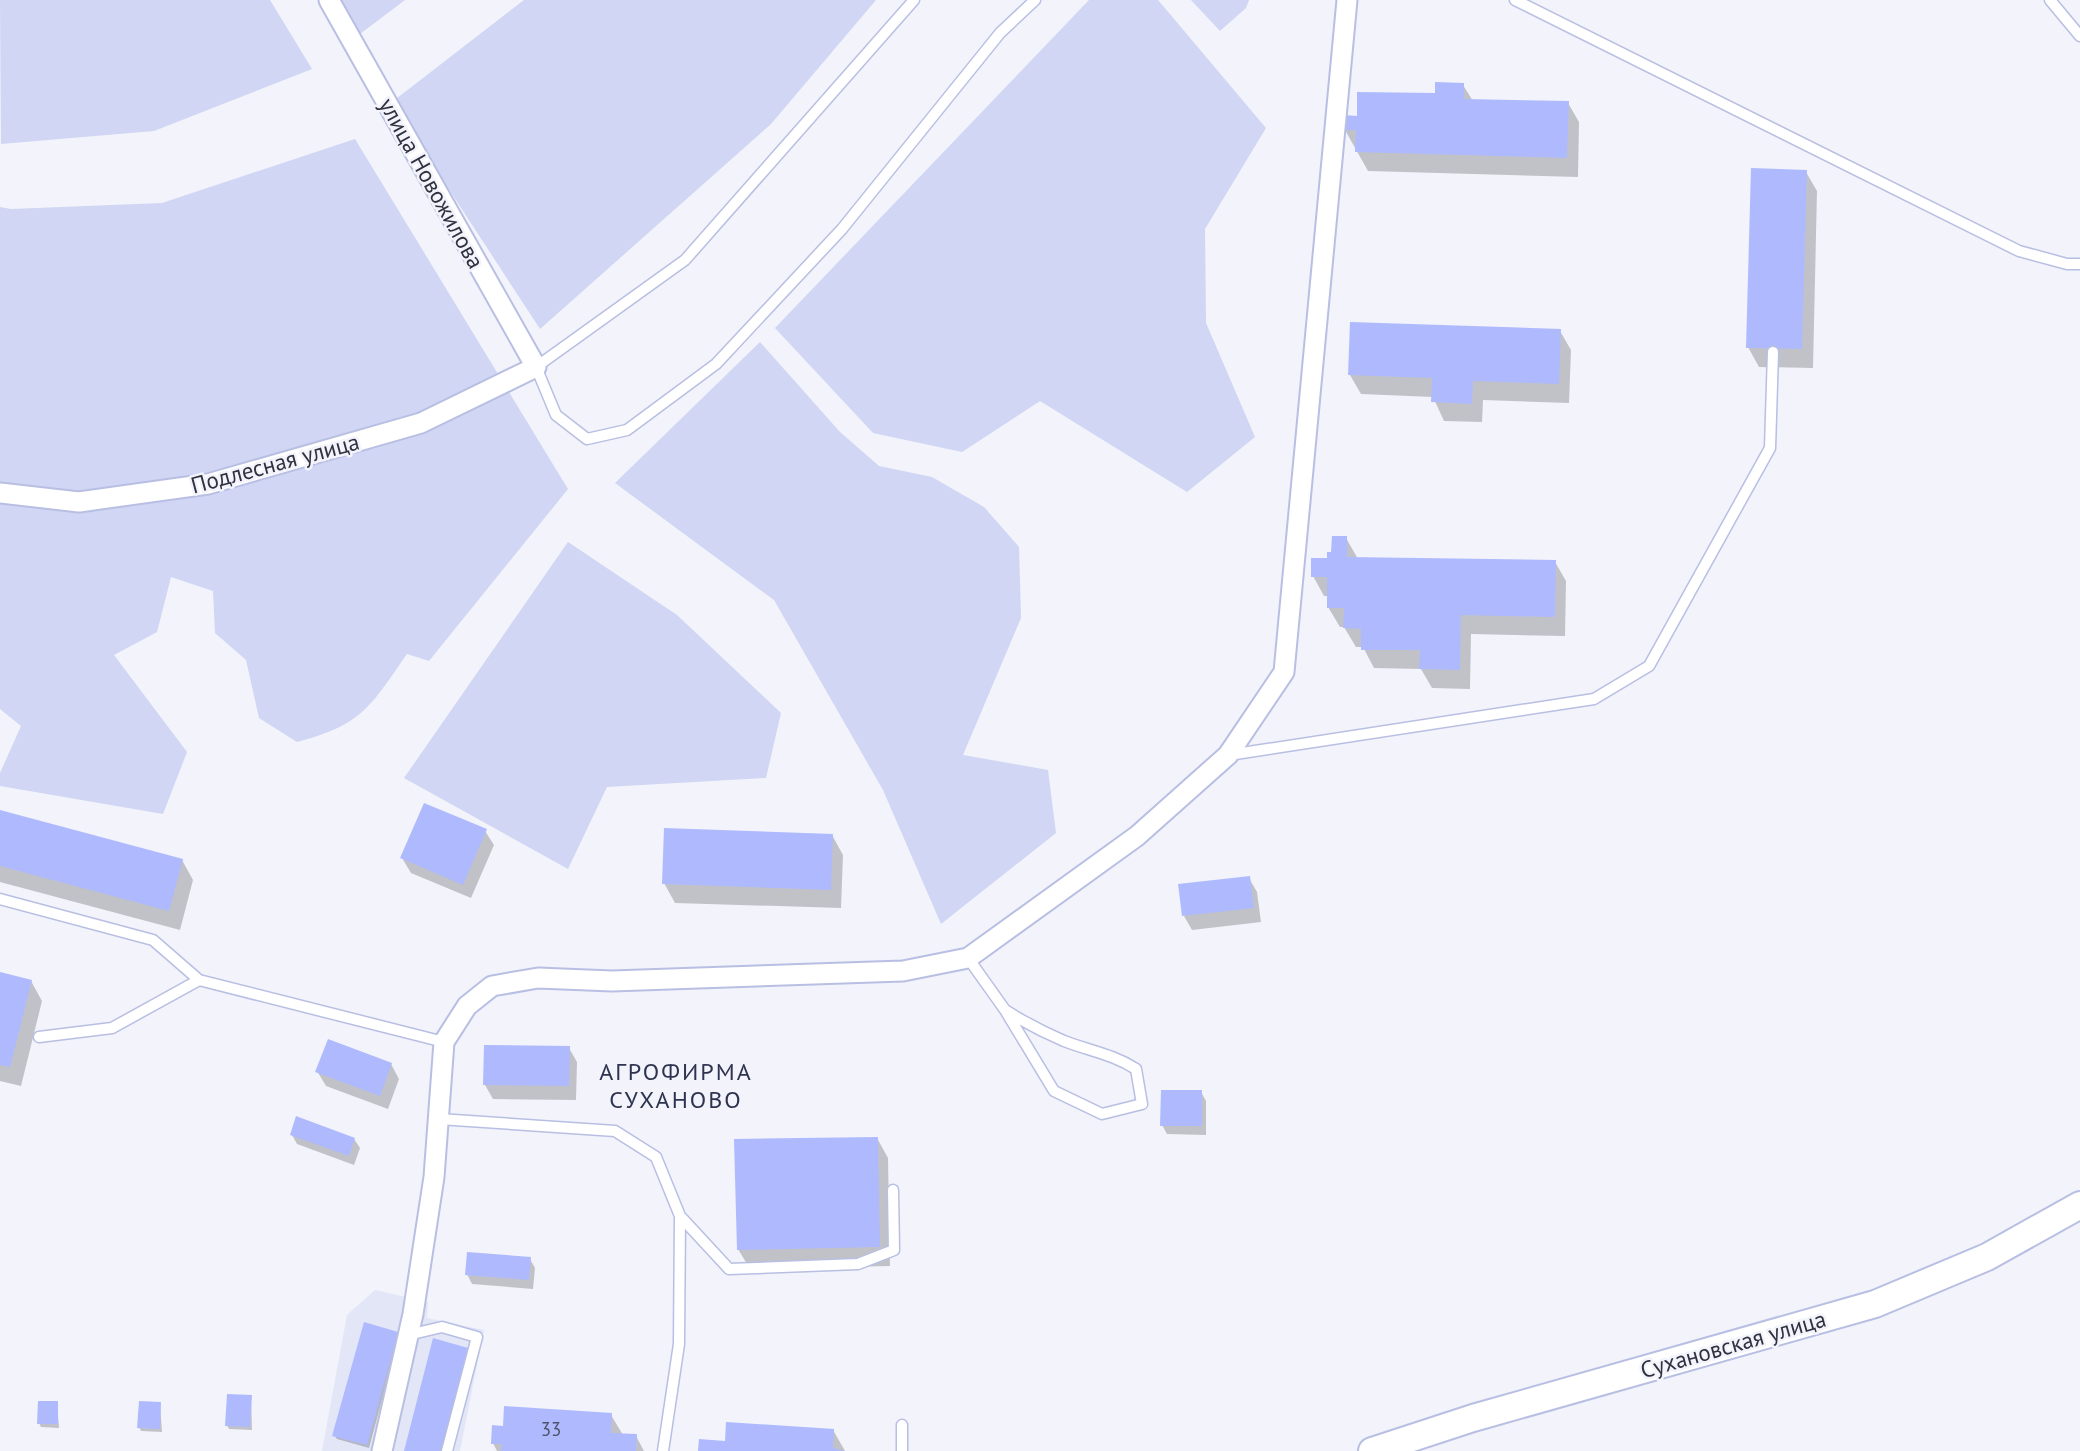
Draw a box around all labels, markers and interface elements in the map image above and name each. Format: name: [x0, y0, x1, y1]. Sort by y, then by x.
street label: улица Новожилова: [373, 93, 491, 273]
street label: Подлесная улица: [188, 427, 362, 499]
district label: АГРОФИРМА СУХАНОВО: [599, 1056, 753, 1115]
street label: Сухановская улица: [1637, 1304, 1829, 1384]
house number: 33: [541, 1417, 561, 1441]

